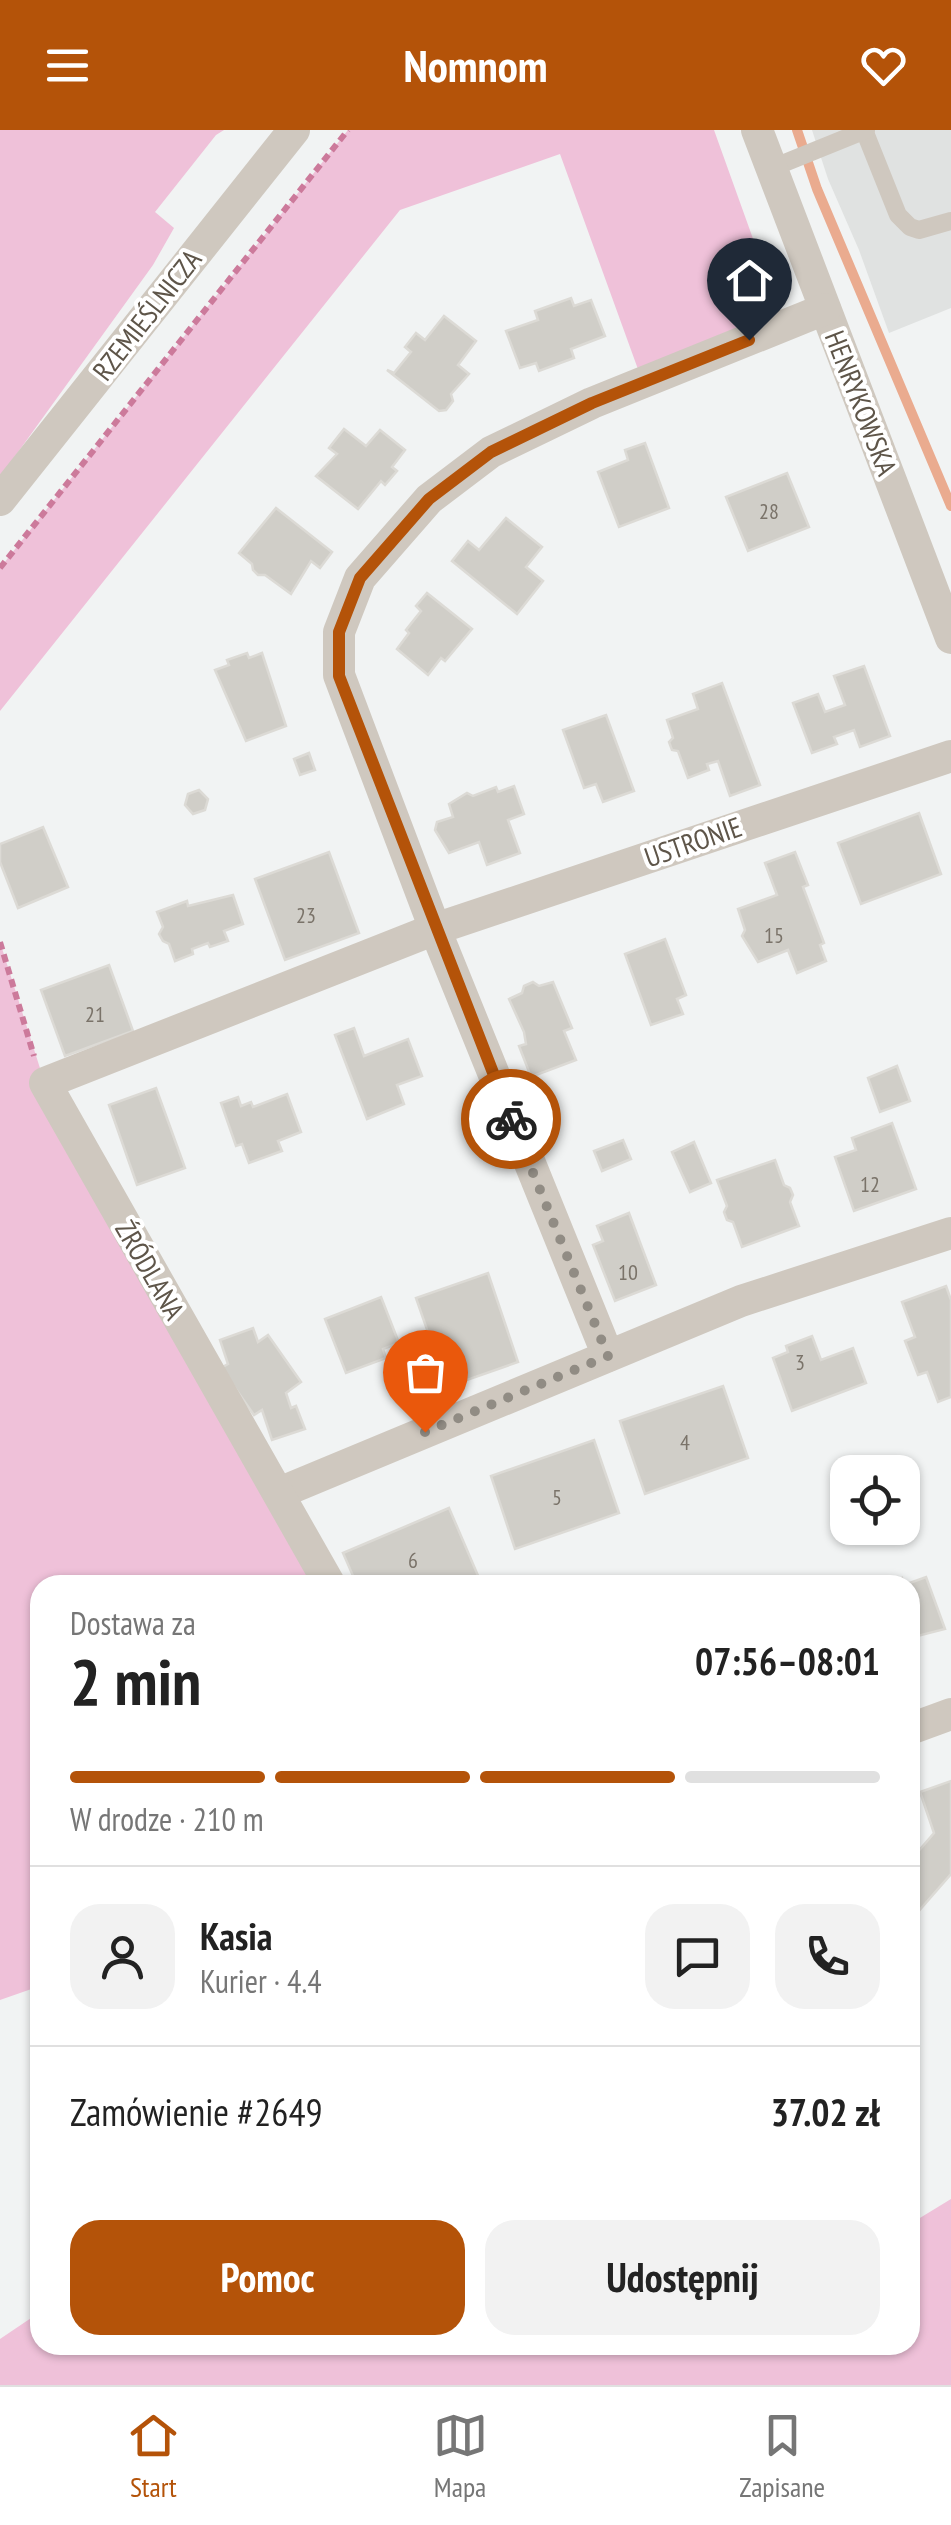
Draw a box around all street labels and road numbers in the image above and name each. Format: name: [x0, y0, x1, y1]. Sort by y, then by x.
street label: RZEMIEŚLNICZA: [84, 241, 210, 388]
street label: HENRYKOWSKA: [817, 325, 906, 481]
street label: USTRONIE: [639, 808, 746, 875]
street label: ŹRÓDLANA: [107, 1214, 194, 1327]

